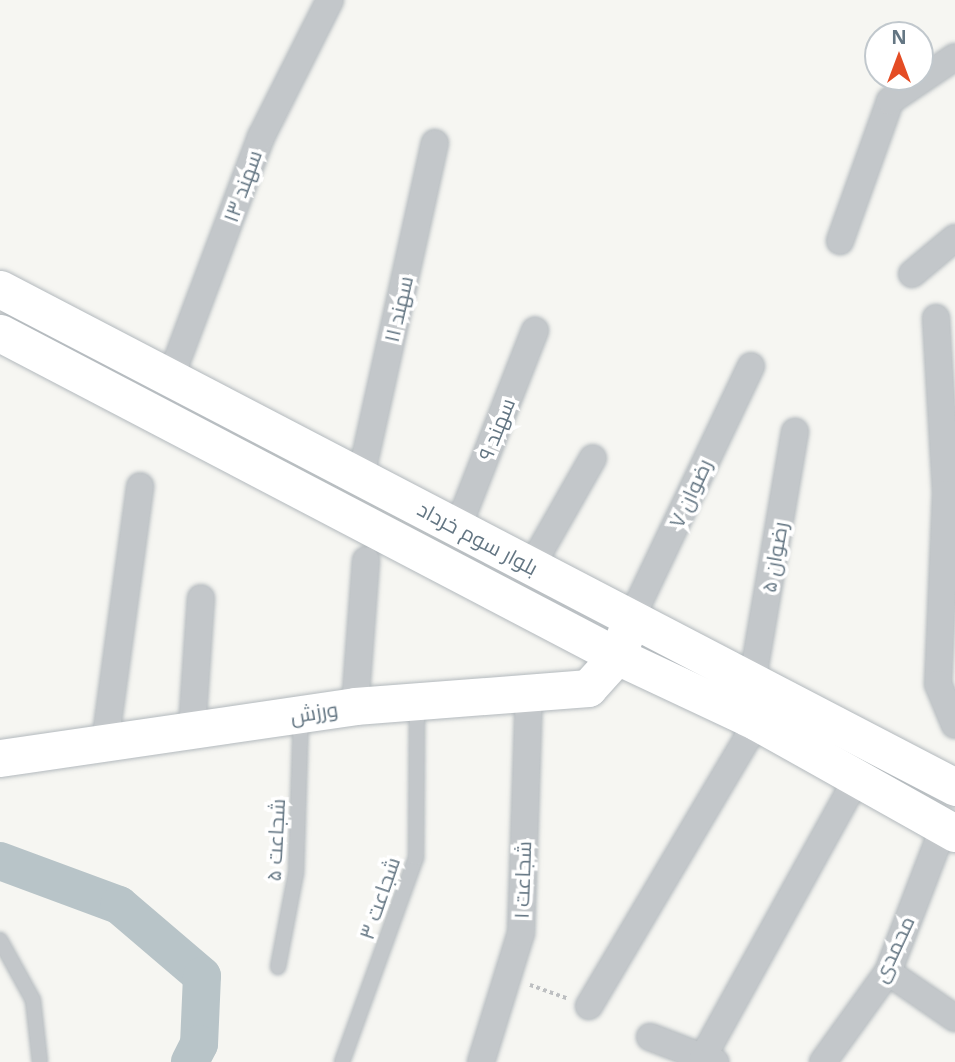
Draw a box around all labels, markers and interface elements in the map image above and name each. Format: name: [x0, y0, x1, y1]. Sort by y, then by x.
north arrow: [864, 21, 934, 91]
text: N: [891, 24, 907, 50]
street label: سهند ۱۳: [217, 147, 267, 225]
street label: سهند ۱۱: [378, 273, 418, 345]
street label: سهند ۹: [472, 394, 520, 464]
street label: رضوان ۷: [663, 455, 717, 531]
street label: بلوار سوم خرداد: [413, 496, 543, 580]
street label: رضوان ۵: [755, 520, 793, 594]
street label: ورزش: [288, 696, 340, 728]
street label: شجاعت ۵: [260, 798, 290, 882]
street label: شجاعت ۱: [508, 841, 536, 919]
street label: شجاعت ۳: [353, 853, 405, 943]
street label: محمدی: [867, 912, 919, 986]

